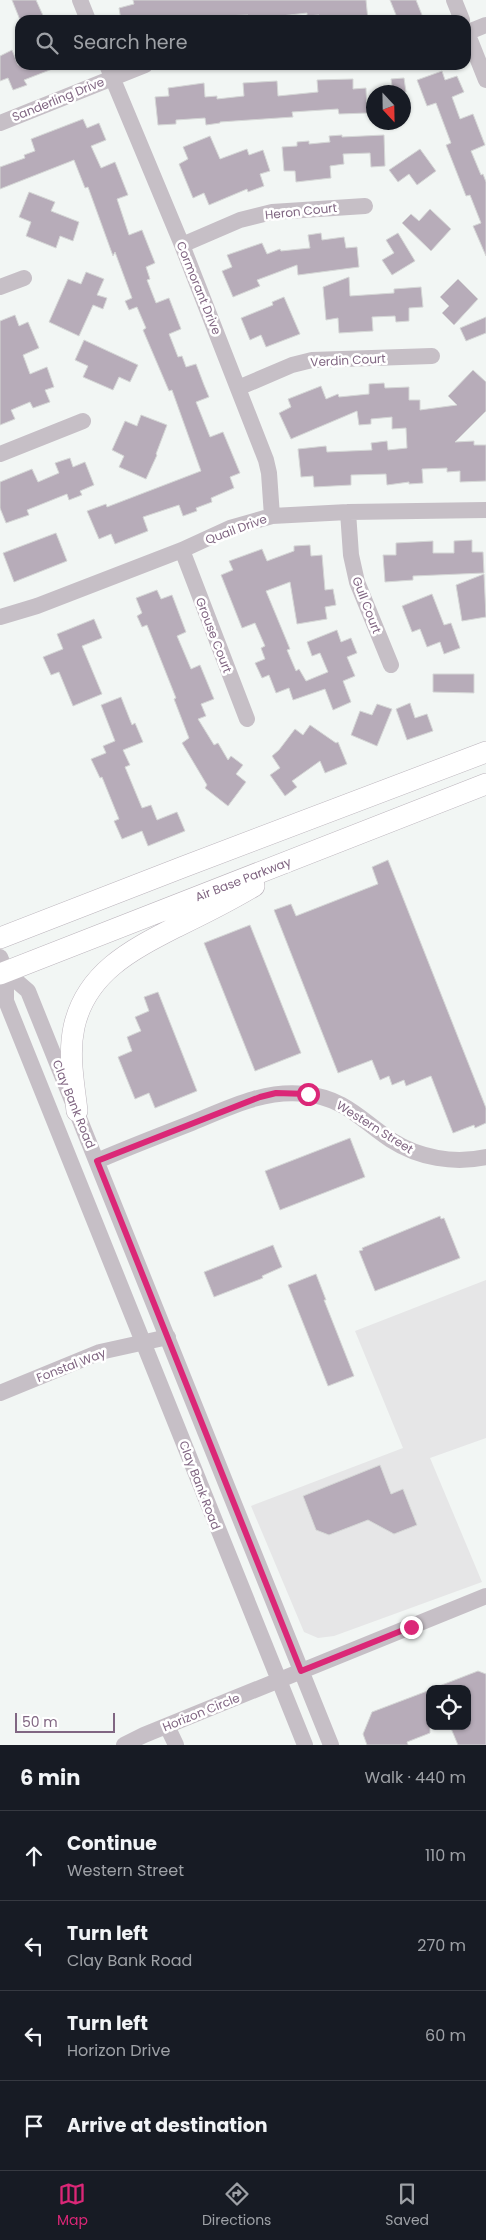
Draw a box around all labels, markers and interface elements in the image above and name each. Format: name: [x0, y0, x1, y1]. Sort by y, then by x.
search box: [15, 15, 471, 70]
icon: search: [33, 29, 61, 57]
text: Search here: [73, 29, 187, 56]
street label: Sanderling Drive: [9, 73, 107, 125]
north arrow: [366, 85, 411, 130]
street label: Heron Court: [264, 199, 338, 223]
street label: Cormorant Drive: [173, 239, 225, 337]
street label: Verdin Court: [310, 350, 386, 370]
street label: Quail Drive: [203, 510, 269, 548]
street label: Gull Court: [348, 574, 386, 636]
street label: Grouse Court: [192, 595, 236, 675]
street label: Air Base Parkway: [193, 853, 294, 905]
street label: Clay Bank Road: [49, 1057, 99, 1151]
route start: [297, 1083, 320, 1106]
street label: Western Street: [333, 1097, 417, 1157]
street label: Fonstal Way: [34, 1344, 108, 1386]
street label: Clay Bank Road: [175, 1438, 225, 1532]
route end: [400, 1616, 423, 1639]
map controls: [426, 1685, 471, 1730]
button: locate: [426, 1685, 471, 1730]
street label: Horizon Circle: [160, 1689, 242, 1735]
scale bar: [15, 1710, 115, 1733]
text: 50 m: [22, 1712, 58, 1732]
text: 6 min: [20, 1763, 80, 1792]
text: Walk · 440 m: [365, 1766, 466, 1789]
text: Continue: [67, 1830, 157, 1857]
icon: ahead: [20, 1842, 48, 1870]
text: 110 m: [425, 1844, 466, 1867]
text: Western Street: [67, 1859, 184, 1882]
text: Turn left: [67, 1920, 148, 1947]
icon: left: [20, 1932, 48, 1960]
text: 270 m: [417, 1934, 466, 1957]
text: Clay Bank Road: [67, 1949, 192, 1972]
text: Turn left: [67, 2010, 148, 2037]
icon: left: [20, 2022, 48, 2050]
text: 60 m: [425, 2024, 466, 2047]
text: Horizon Drive: [67, 2039, 170, 2062]
icon: arrive: [20, 2112, 48, 2140]
text: Arrive at destination: [67, 2112, 268, 2139]
tab: Map: [57, 2180, 88, 2231]
tab: Directions: [202, 2180, 271, 2231]
tab: Saved: [385, 2180, 429, 2231]

